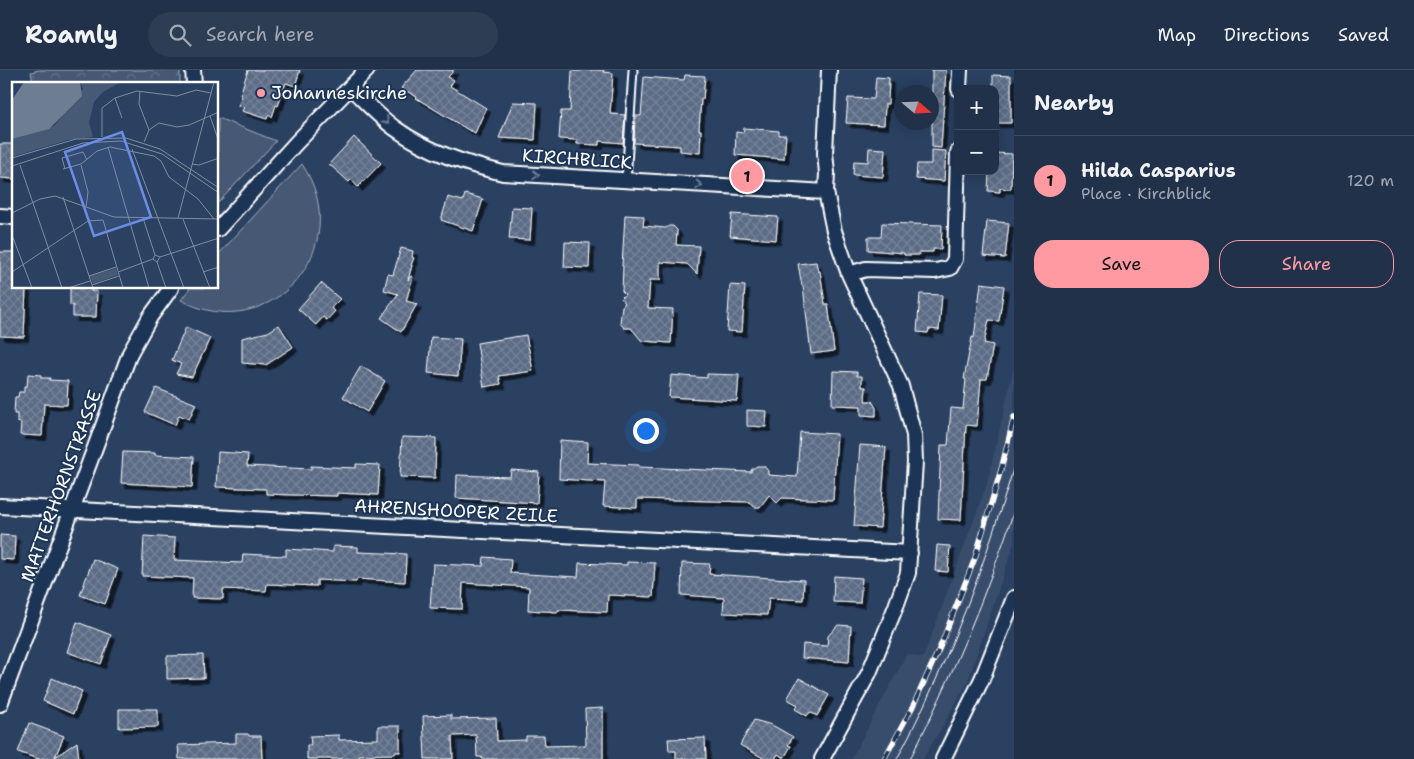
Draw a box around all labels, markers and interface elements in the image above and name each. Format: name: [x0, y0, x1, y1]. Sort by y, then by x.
search box: [148, 12, 498, 57]
text: Roamly: [25, 19, 118, 51]
icon: search: [166, 21, 194, 49]
text: Search here: [206, 22, 315, 47]
text: Map: [1158, 23, 1196, 47]
text: Directions: [1224, 23, 1310, 47]
text: Saved: [1338, 23, 1389, 47]
place label: Johanneskirche: [271, 81, 407, 105]
inset map: [12, 82, 219, 289]
north arrow: [894, 85, 939, 130]
map controls: [954, 85, 999, 175]
button: +: [954, 85, 999, 130]
marker: Johanneskirche: [255, 87, 267, 99]
text: Nearby: [1034, 89, 1114, 117]
one-way arrow: [381, 115, 390, 124]
button: −: [954, 130, 999, 175]
street label: KIRCHBLICK: [521, 143, 633, 175]
pin: 1: [731, 157, 763, 195]
text: Hilda Casparius: [1081, 158, 1236, 183]
one-way arrow: [533, 169, 541, 180]
text: 1: [1046, 170, 1054, 191]
text: 120 m: [1347, 170, 1394, 191]
one-way arrow: [695, 180, 703, 191]
text: Place · Kirchblick: [1081, 183, 1211, 204]
button: Save: [1034, 240, 1209, 288]
button: Share: [1219, 240, 1394, 288]
street label: MATTERHORNSTRASSE: [15, 387, 107, 585]
your location: [633, 418, 659, 444]
street label: AHRENSHOOPER ZEILE: [353, 494, 559, 528]

